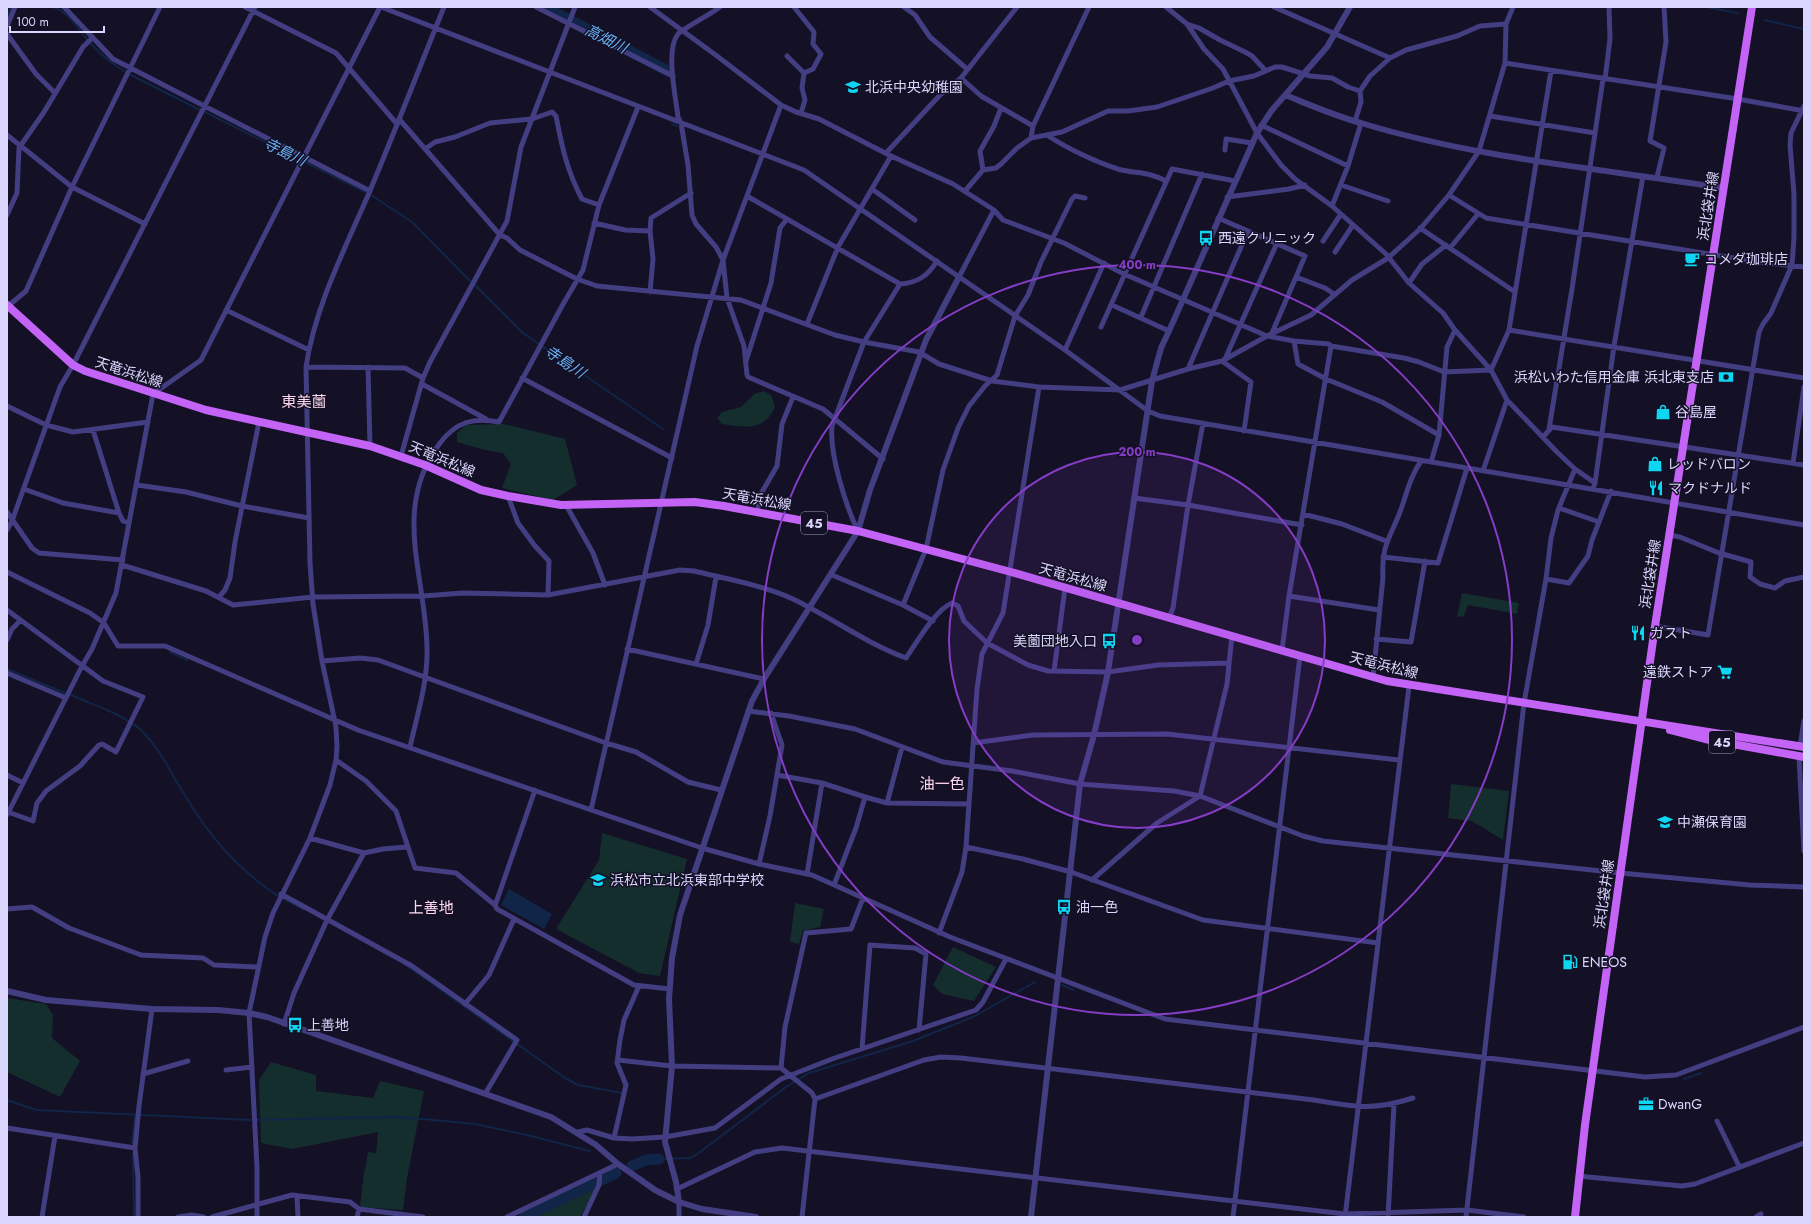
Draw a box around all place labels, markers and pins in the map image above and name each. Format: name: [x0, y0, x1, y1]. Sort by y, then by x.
place label: 北浜中央幼稚園: [865, 77, 963, 97]
school or university icon: 北浜中央幼稚園: [844, 78, 862, 96]
place label: 西遠クリニック: [1218, 228, 1316, 248]
bus stop icon: 西遠クリニック: [1197, 229, 1215, 247]
place label: コメダ珈琲店: [1704, 249, 1788, 269]
cafe icon: コメダ珈琲店: [1683, 250, 1701, 268]
place label: 浜松いわた信用金庫 浜北東支店: [1514, 367, 1714, 387]
bank icon: 浜松いわた信用金庫 浜北東支店: [1717, 368, 1735, 386]
place label: 谷島屋: [1675, 402, 1717, 422]
shop icon: 谷島屋: [1654, 403, 1672, 421]
place label: レッドバロン: [1667, 454, 1751, 474]
shop icon: レッドバロン: [1646, 455, 1664, 473]
place label: マクドナルド: [1668, 478, 1752, 498]
restaurant icon: マクドナルド: [1647, 479, 1665, 497]
place label: ガスト: [1650, 623, 1692, 643]
restaurant icon: ガスト: [1629, 624, 1647, 642]
place label: 美薗団地入口: [1013, 631, 1097, 651]
bus stop icon: 美薗団地入口: [1100, 632, 1118, 650]
centre of rings: [1130, 633, 1144, 647]
place label: 遠鉄ストア: [1643, 662, 1713, 682]
supermarket icon: 遠鉄ストア: [1716, 663, 1734, 681]
place label: 中瀬保育園: [1677, 812, 1747, 832]
school or university icon: 中瀬保育園: [1656, 813, 1674, 831]
place label: 浜松市立北浜東部中学校: [610, 870, 764, 890]
school or university icon: 浜松市立北浜東部中学校: [589, 871, 607, 889]
place label: 油一色: [1076, 897, 1118, 917]
bus stop icon: 油一色: [1055, 898, 1073, 916]
place label: ENEOS: [1582, 952, 1627, 972]
fuel station icon: ENEOS: [1561, 953, 1579, 971]
place label: 上善地: [307, 1015, 349, 1035]
bus stop icon: 上善地: [286, 1016, 304, 1034]
place label: DwanG: [1658, 1094, 1702, 1114]
office icon: DwanG: [1637, 1095, 1655, 1113]

